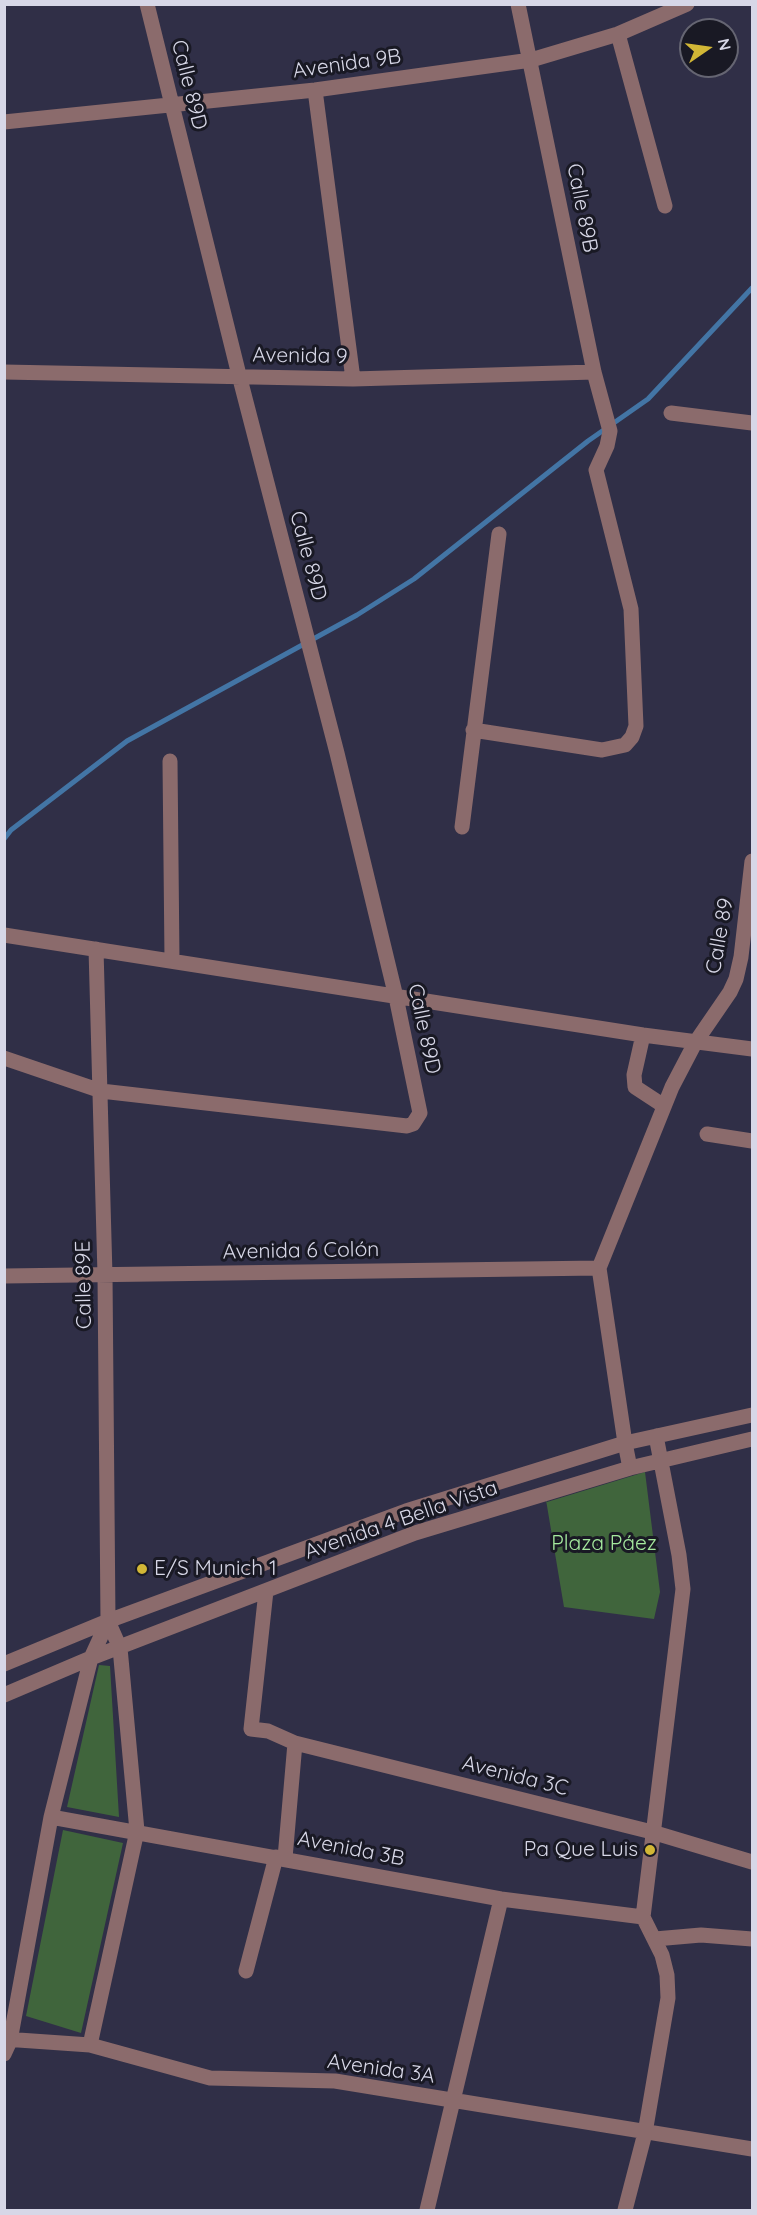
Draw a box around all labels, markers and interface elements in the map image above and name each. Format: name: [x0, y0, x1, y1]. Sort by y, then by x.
north arrow: [679, 18, 739, 78]
text: N: [714, 36, 736, 52]
street label: Calle 89D: [166, 37, 212, 133]
street label: Avenida 9B: [291, 44, 403, 84]
street label: Calle 89B: [561, 161, 603, 255]
street label: Avenida 9: [252, 343, 348, 369]
street label: Calle 89D: [284, 508, 332, 604]
street label: Calle 89: [701, 896, 739, 976]
street label: Calle 89D: [402, 982, 446, 1076]
street label: Avenida 6 Colón: [222, 1237, 380, 1265]
street label: Calle 89E: [71, 1241, 97, 1329]
street label: Avenida 4 Bella Vista: [301, 1475, 501, 1565]
park label: Plaza Páez: [551, 1531, 657, 1557]
place label: E/S Munich 1: [154, 1556, 277, 1582]
marker: E/S Munich 1: [135, 1562, 149, 1576]
street label: Avenida 3C: [459, 1751, 571, 1801]
street label: Avenida 3B: [295, 1826, 407, 1872]
place label: Pa Que Luis: [524, 1837, 638, 1863]
marker: Pa Que Luis: [643, 1843, 657, 1857]
street label: Avenida 3A: [326, 2049, 436, 2089]

